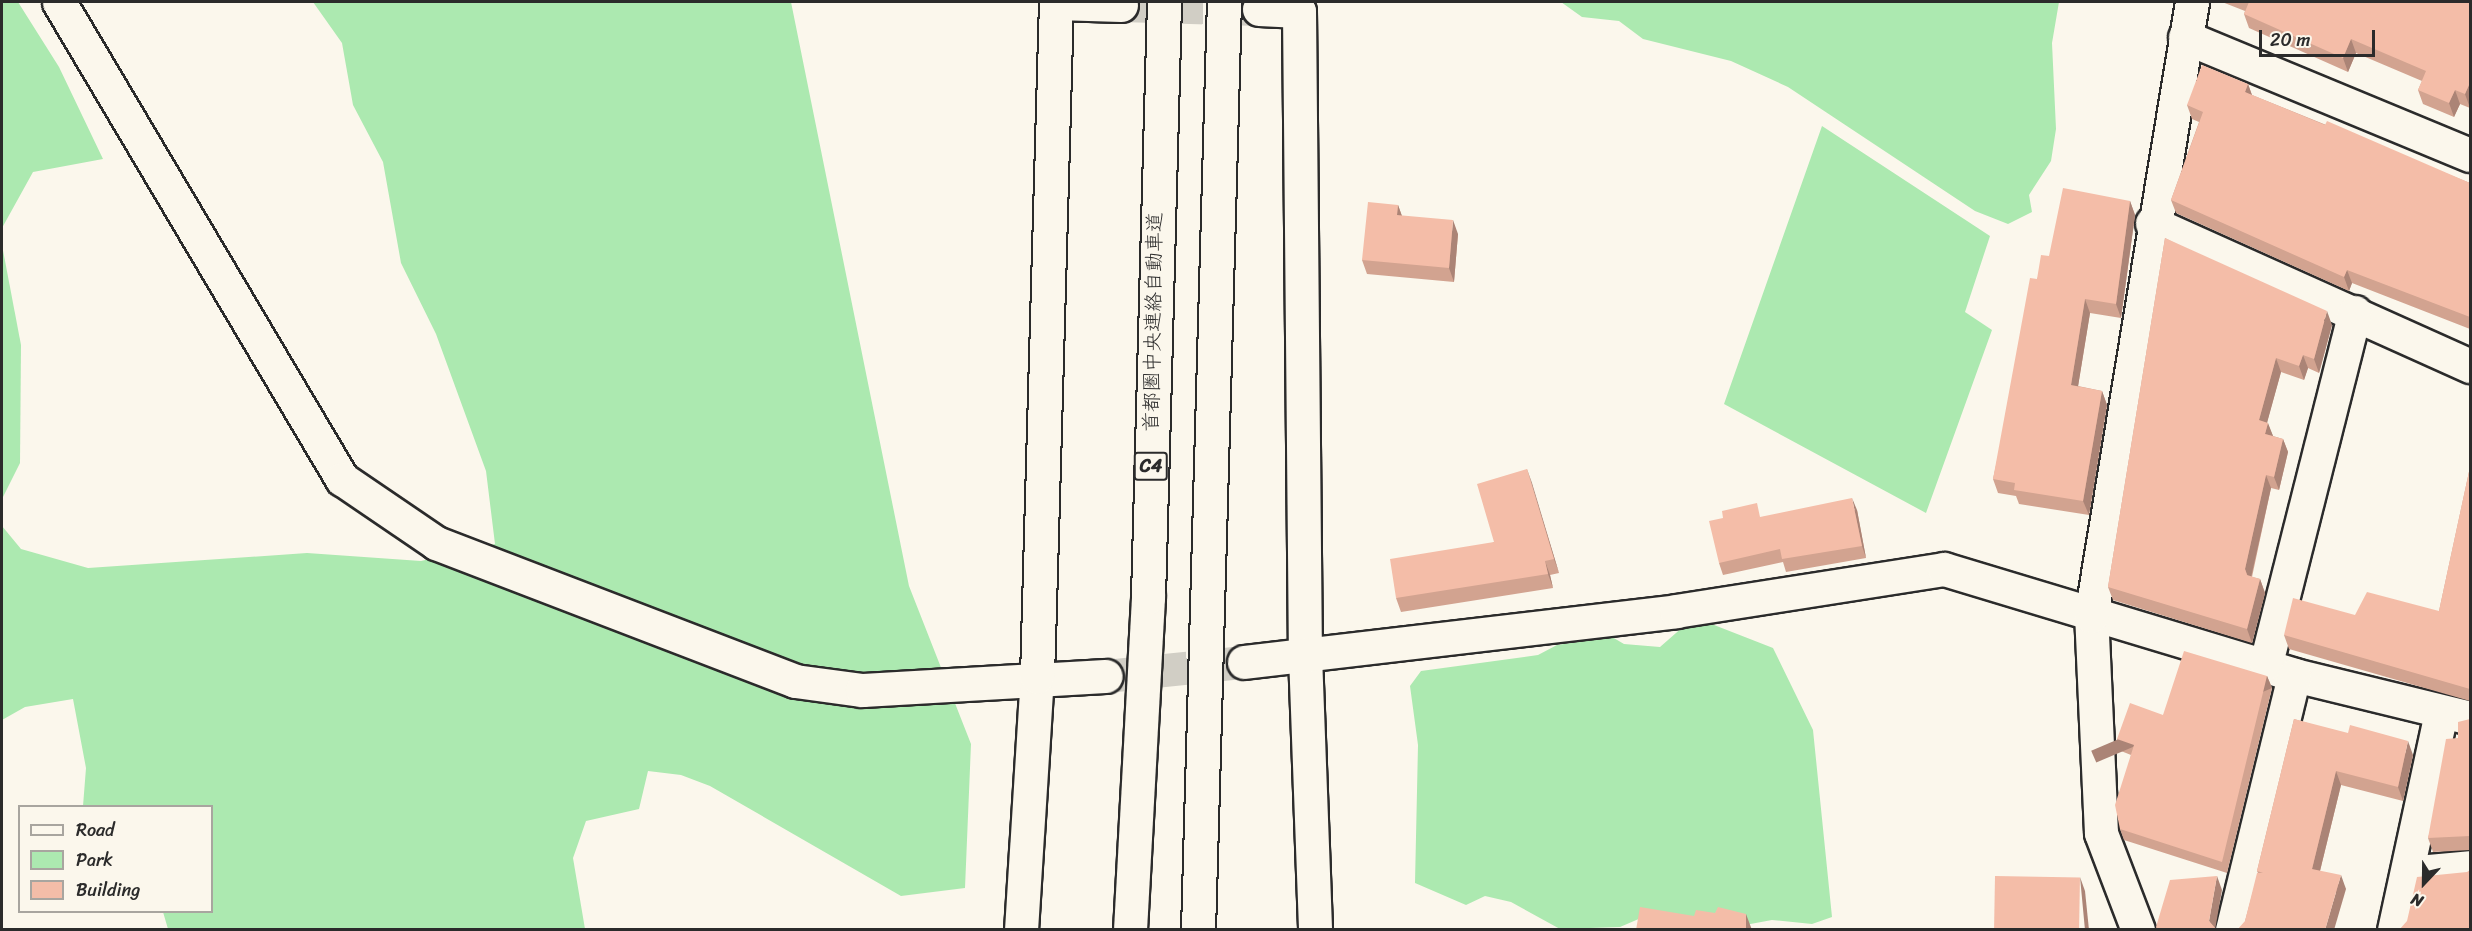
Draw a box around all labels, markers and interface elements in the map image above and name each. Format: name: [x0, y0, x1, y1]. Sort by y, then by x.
scale bar: [2262, 18, 2378, 56]
text: 20 m: [2270, 24, 2310, 56]
street label: 首都圏中央連絡自動車道: [1139, 212, 1167, 432]
road number: C4: [1133, 451, 1169, 481]
legend: [18, 805, 213, 913]
text: Road: [76, 814, 115, 846]
text: Park: [76, 844, 113, 876]
north arrow: [2394, 853, 2454, 913]
text: Building: [76, 874, 140, 906]
text: N: [2406, 885, 2428, 916]

